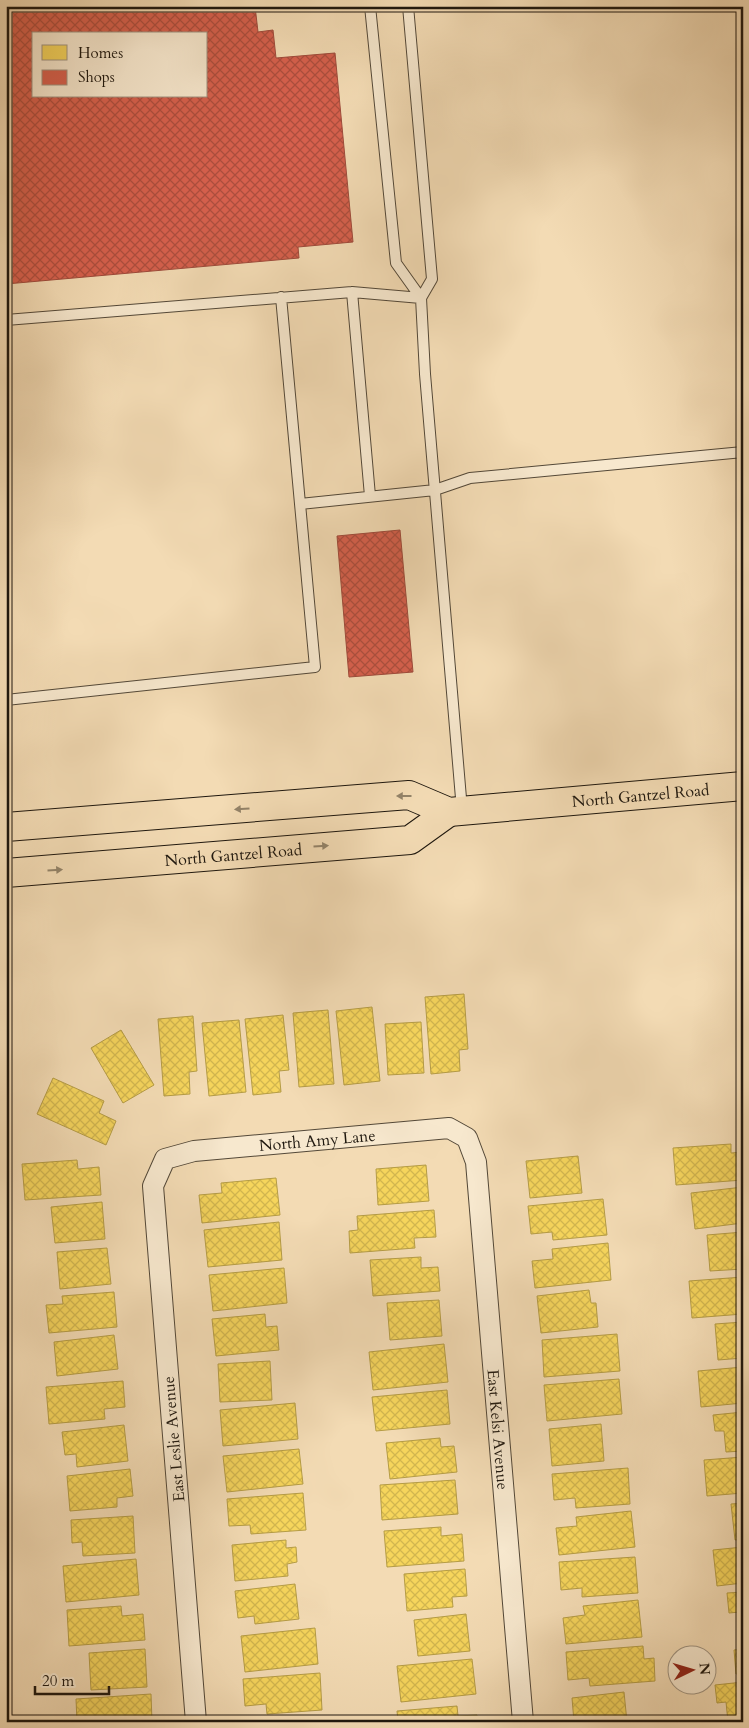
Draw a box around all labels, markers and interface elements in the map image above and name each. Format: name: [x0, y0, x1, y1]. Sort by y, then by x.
legend: [32, 32, 208, 98]
text: Homes: [78, 43, 123, 63]
text: Shops: [78, 67, 115, 87]
street label: North Gantzel Road: [571, 779, 711, 813]
one-way arrow: [395, 792, 411, 800]
one-way arrow: [234, 806, 250, 814]
street label: North Gantzel Road: [164, 839, 303, 872]
one-way arrow: [314, 842, 330, 850]
one-way arrow: [47, 866, 63, 874]
street label: North Amy Lane: [258, 1125, 376, 1157]
street label: East Kelsi Avenue: [481, 1368, 513, 1491]
street label: East Leslie Avenue: [158, 1375, 190, 1503]
north arrow: [666, 1646, 716, 1696]
text: N: [694, 1662, 714, 1676]
scale bar: [35, 1663, 109, 1695]
text: 20 m: [42, 1671, 74, 1691]

